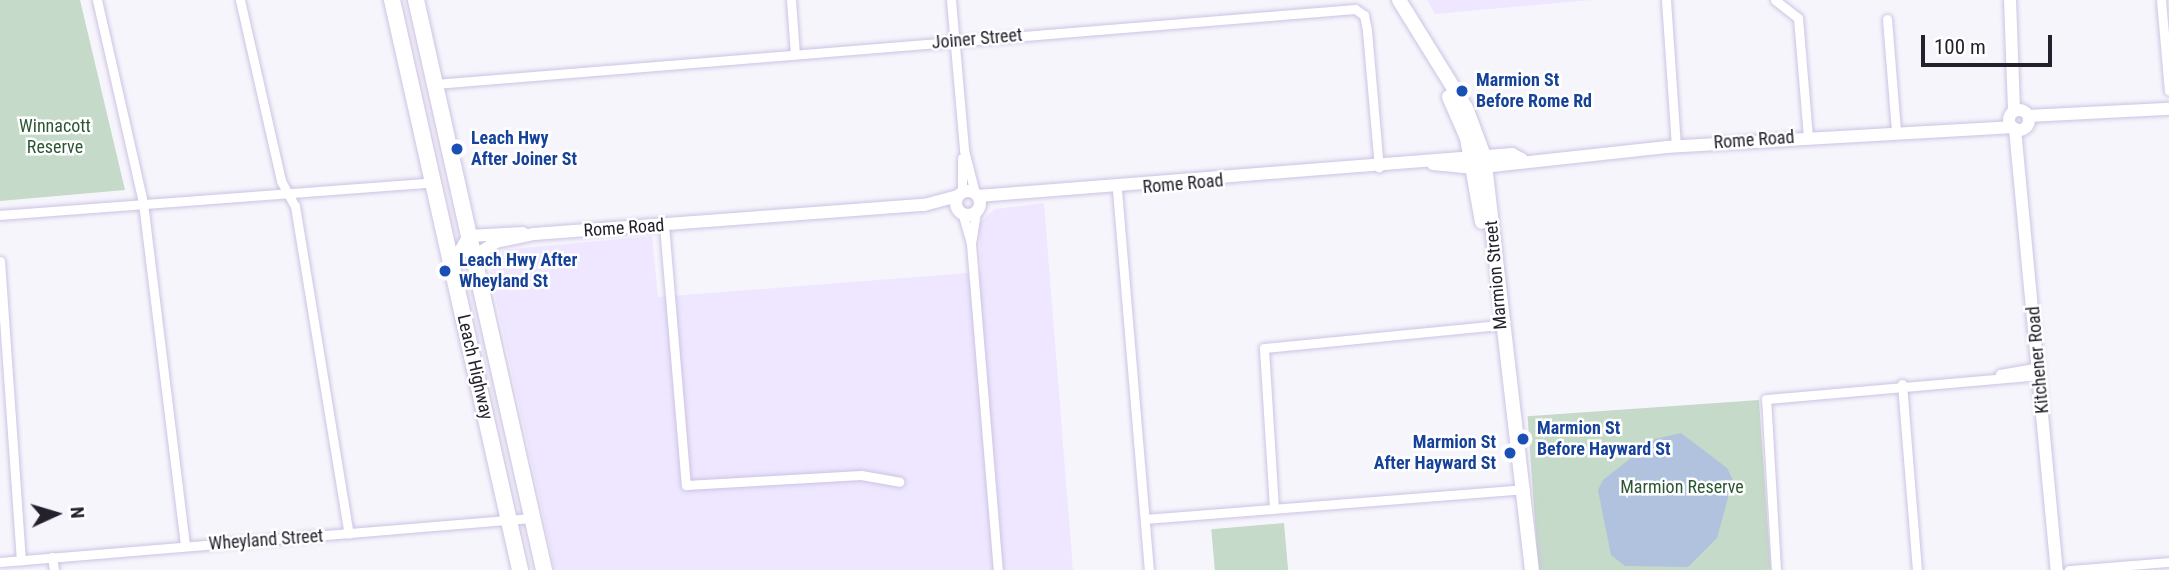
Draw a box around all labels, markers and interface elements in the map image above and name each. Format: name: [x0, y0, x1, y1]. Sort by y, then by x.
scale bar: [1924, 21, 2055, 65]
street label: Joiner Street: [931, 24, 1023, 54]
text: 100 m: [1934, 35, 1986, 59]
place label: Marmion St Before Rome Rd: [1476, 70, 1592, 112]
marker: Marmion St Before Rome Rd: [1454, 83, 1470, 99]
park label: Winnacott Reserve: [19, 116, 91, 158]
street label: Rome Road: [1713, 126, 1795, 154]
place label: Leach Hwy After Joiner St: [471, 128, 577, 170]
marker: Leach Hwy After Joiner St: [449, 141, 465, 157]
street label: Rome Road: [1142, 170, 1224, 198]
street label: Rome Road: [583, 214, 665, 242]
street label: Marmion Street: [1480, 220, 1512, 330]
place label: Leach Hwy After Wheyland St: [459, 250, 577, 292]
marker: Leach Hwy After Wheyland St: [437, 263, 453, 279]
street label: Kitchener Road: [2023, 305, 2053, 415]
street label: Leach Highway: [452, 312, 498, 422]
place label: Marmion St Before Hayward St: [1537, 418, 1671, 460]
marker: Marmion St Before Hayward St: [1515, 431, 1531, 447]
place label: Marmion St After Hayward St: [1374, 432, 1496, 474]
marker: Marmion St After Hayward St: [1502, 445, 1518, 461]
park label: Marmion Reserve: [1620, 476, 1744, 498]
north arrow: [21, 479, 91, 549]
text: N: [66, 506, 89, 519]
street label: Wheyland Street: [208, 525, 324, 555]

